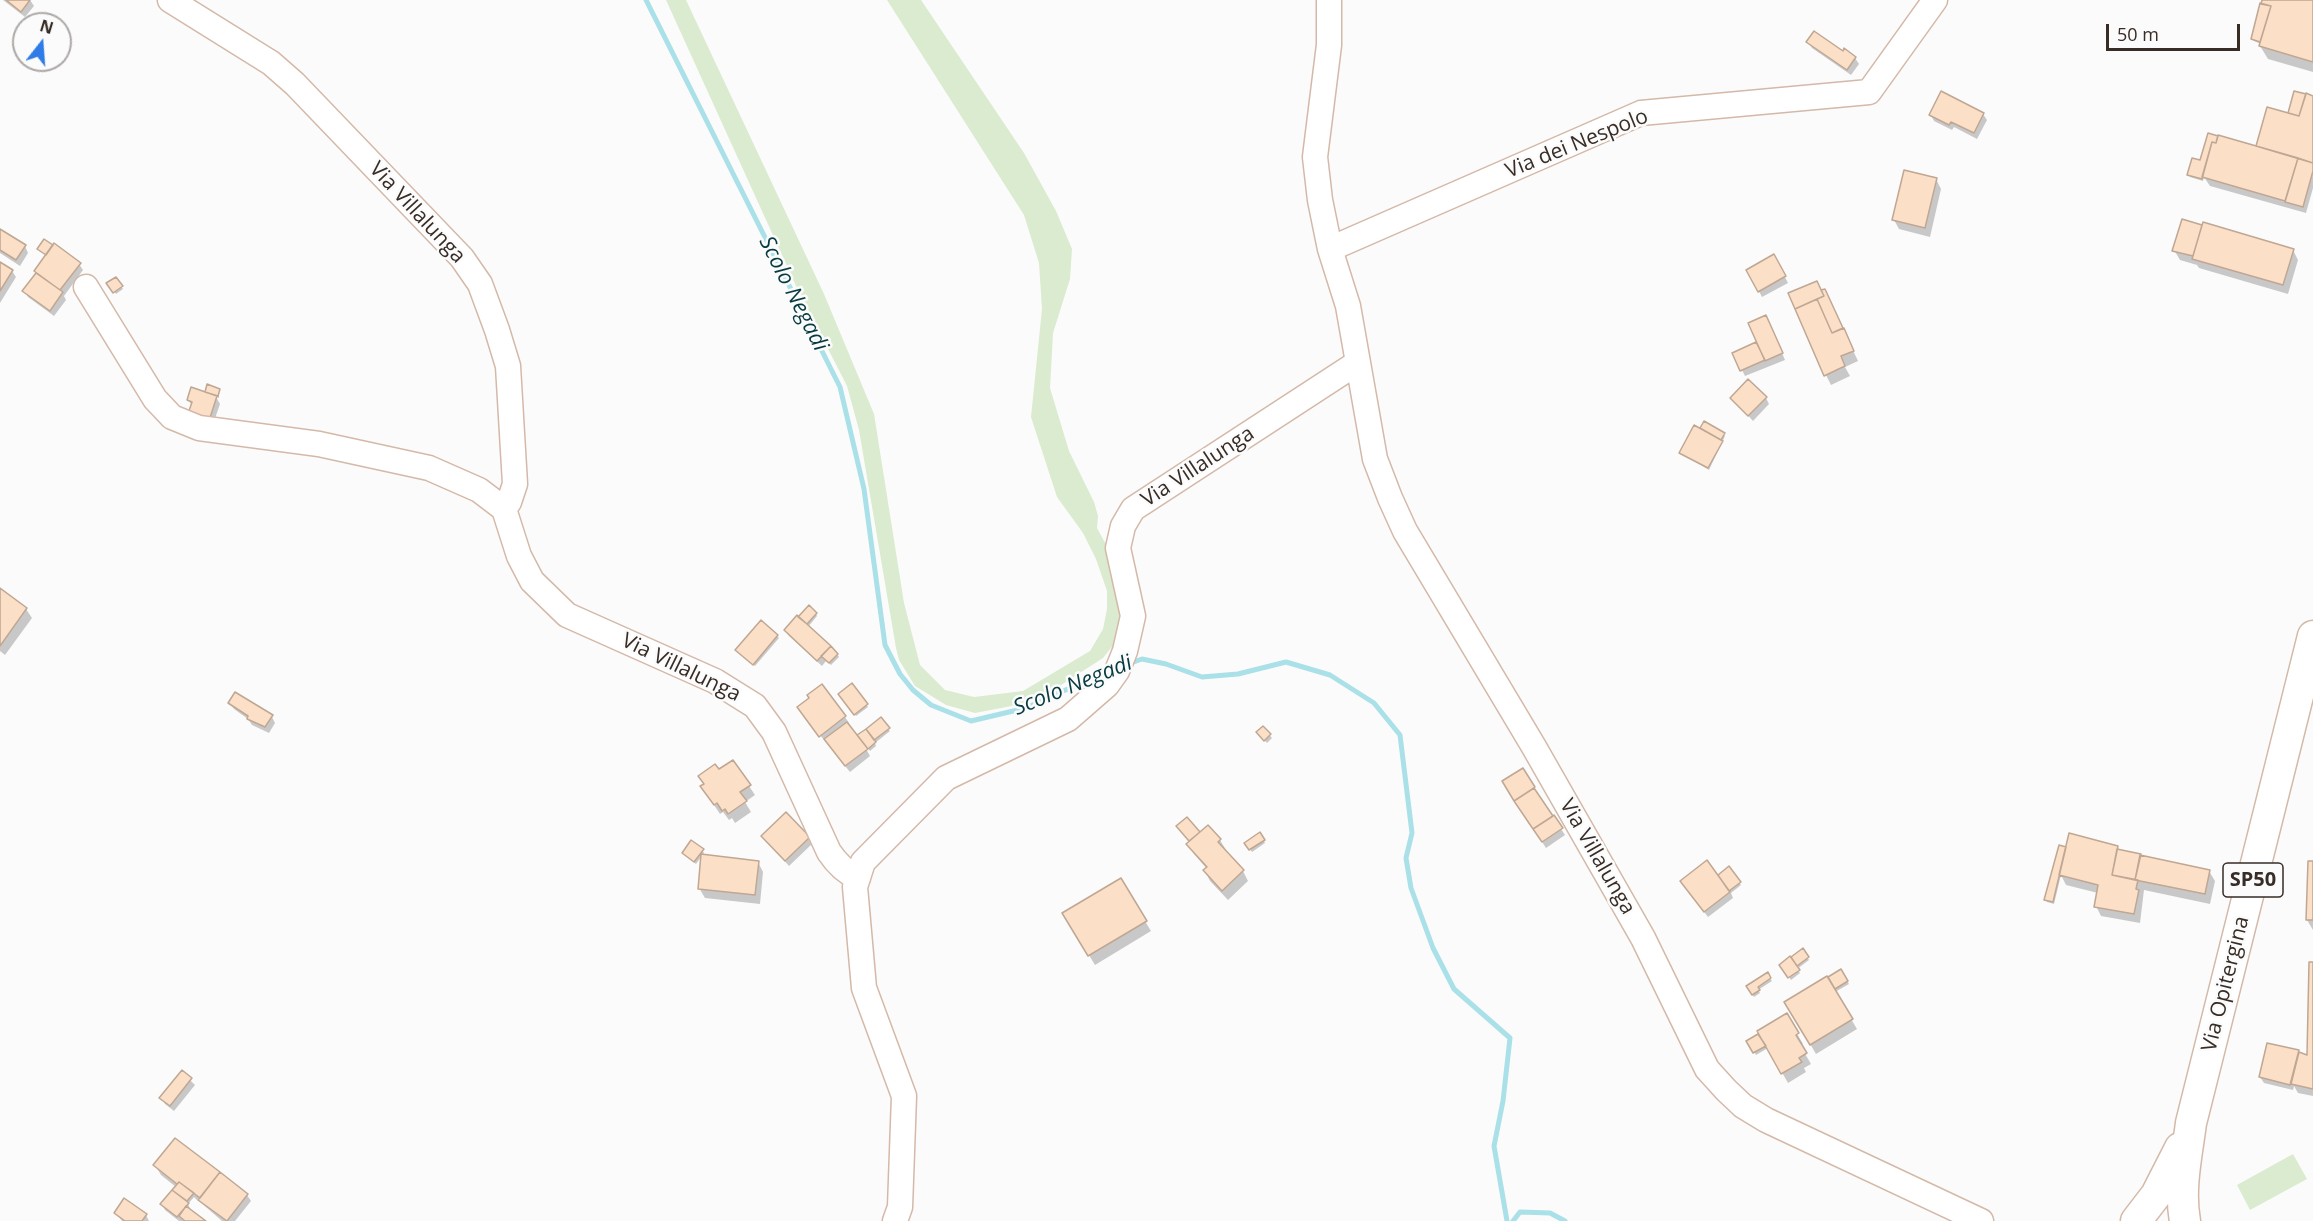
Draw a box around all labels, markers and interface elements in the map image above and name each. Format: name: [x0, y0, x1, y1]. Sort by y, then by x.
north arrow: [12, 12, 72, 72]
scale bar: [2109, 12, 2242, 50]
text: N: [37, 14, 56, 39]
text: 50 m: [2117, 22, 2159, 46]
street label: Via dei Nespolo: [1502, 104, 1652, 184]
street label: Via Villalunga: [364, 157, 470, 269]
water label: Scolo Negadi: [753, 232, 833, 356]
street label: Via Villalunga: [1137, 421, 1259, 513]
street label: Via Villalunga: [617, 628, 745, 708]
water label: Scolo Negadi: [1010, 650, 1136, 722]
street label: Via Villalunga: [1554, 795, 1640, 919]
road number: SP50: [2223, 863, 2283, 897]
street label: Via Opitergina: [2197, 914, 2255, 1054]

